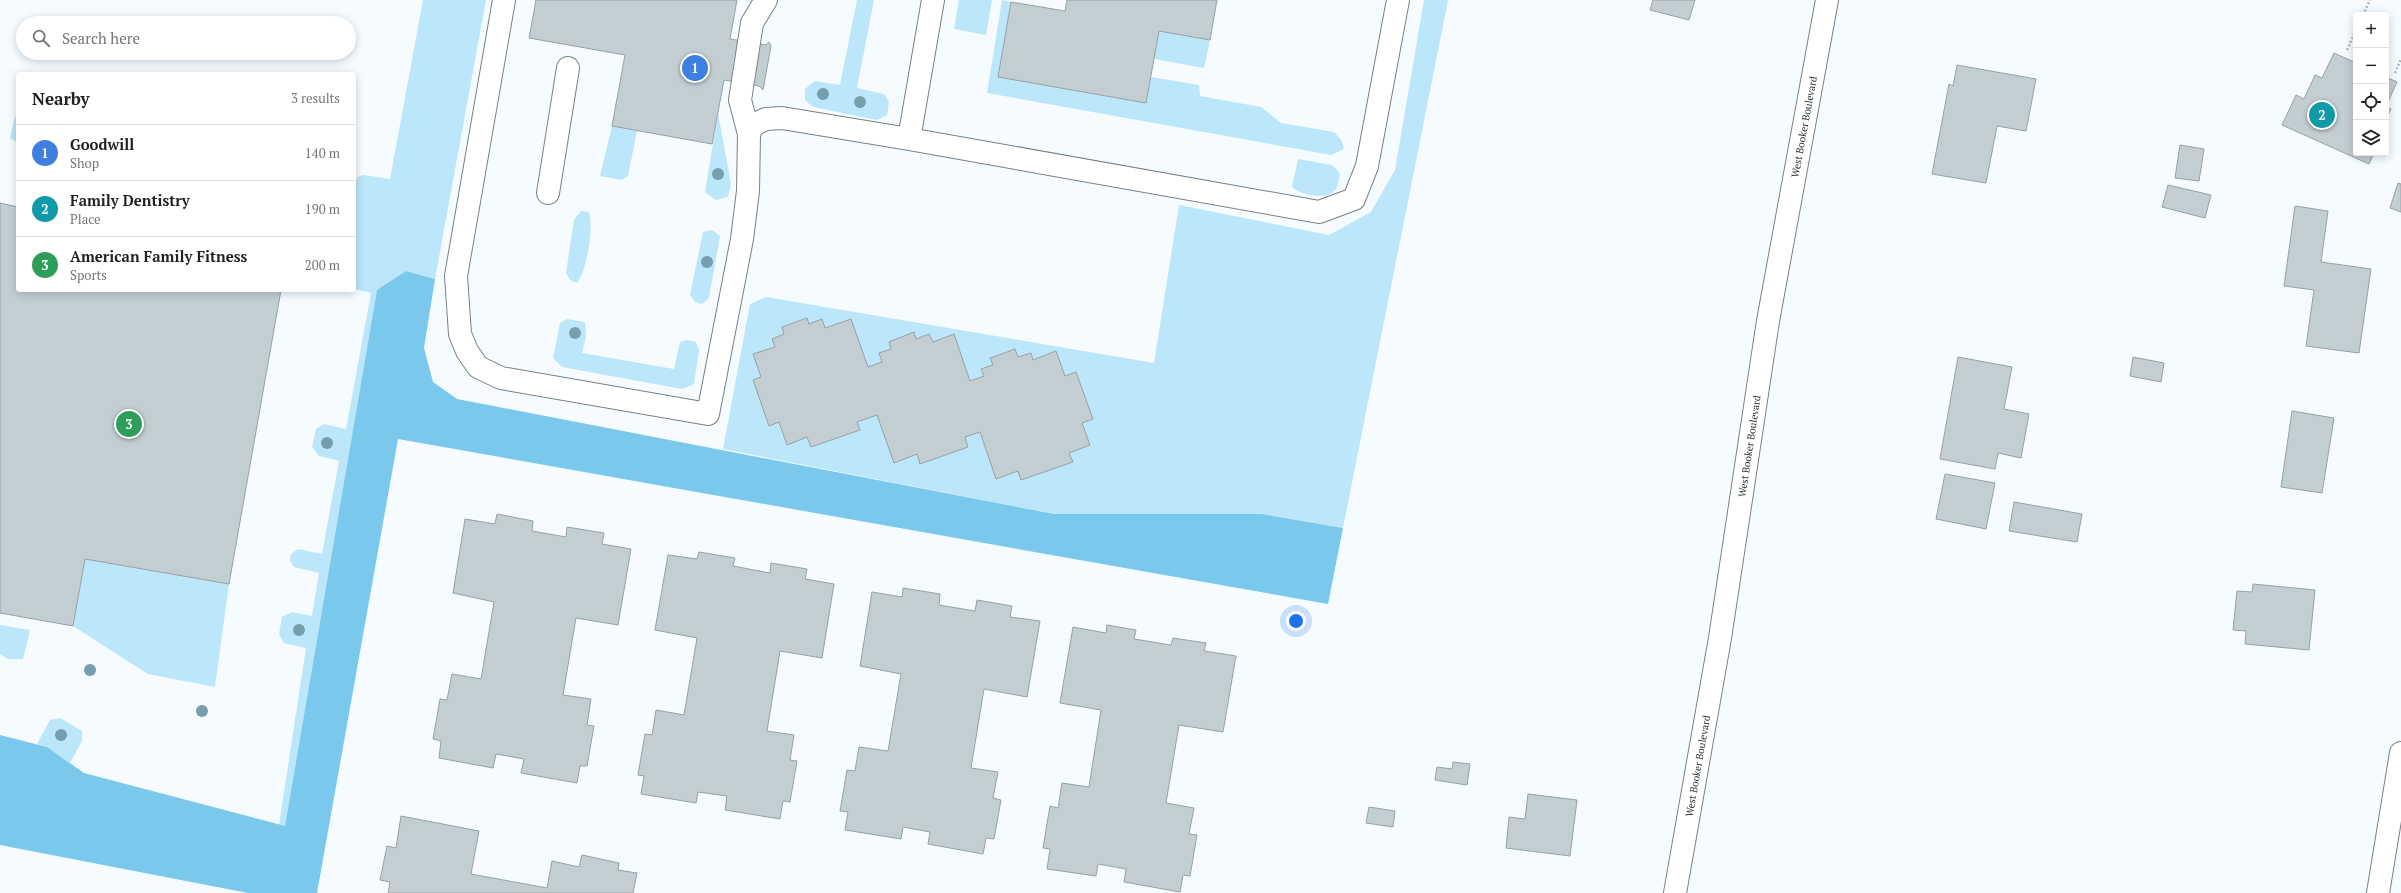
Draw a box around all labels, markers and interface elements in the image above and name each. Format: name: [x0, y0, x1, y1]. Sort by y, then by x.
map controls: [2353, 12, 2389, 156]
button: +: [2353, 12, 2389, 48]
search box: [16, 16, 356, 60]
icon: search: [30, 27, 52, 49]
text: Search here: [62, 28, 140, 48]
button: −: [2353, 48, 2389, 84]
pin: 1: [682, 53, 708, 83]
street label: West Booker Boulevard: [1788, 75, 1819, 178]
button: locate: [2353, 84, 2389, 120]
text: Nearby: [32, 87, 90, 110]
text: 3 results: [291, 89, 340, 107]
pin: 2: [2309, 100, 2335, 130]
button: layers: [2353, 120, 2389, 156]
text: Goodwill: [70, 134, 134, 154]
text: 1: [41, 144, 49, 162]
text: 140 m: [305, 144, 340, 162]
text: Shop: [70, 154, 99, 172]
text: Family Dentistry: [70, 190, 190, 210]
text: 2: [41, 200, 49, 218]
text: 190 m: [305, 200, 340, 218]
text: Place: [70, 210, 101, 228]
text: American Family Fitness: [70, 246, 247, 266]
text: 3: [41, 256, 49, 274]
text: 200 m: [305, 256, 340, 274]
text: Sports: [70, 266, 107, 284]
street label: West Booker Boulevard: [1735, 394, 1763, 498]
pin: 3: [116, 409, 142, 439]
your location: [1286, 611, 1306, 631]
street label: West Booker Boulevard: [1682, 714, 1713, 818]

